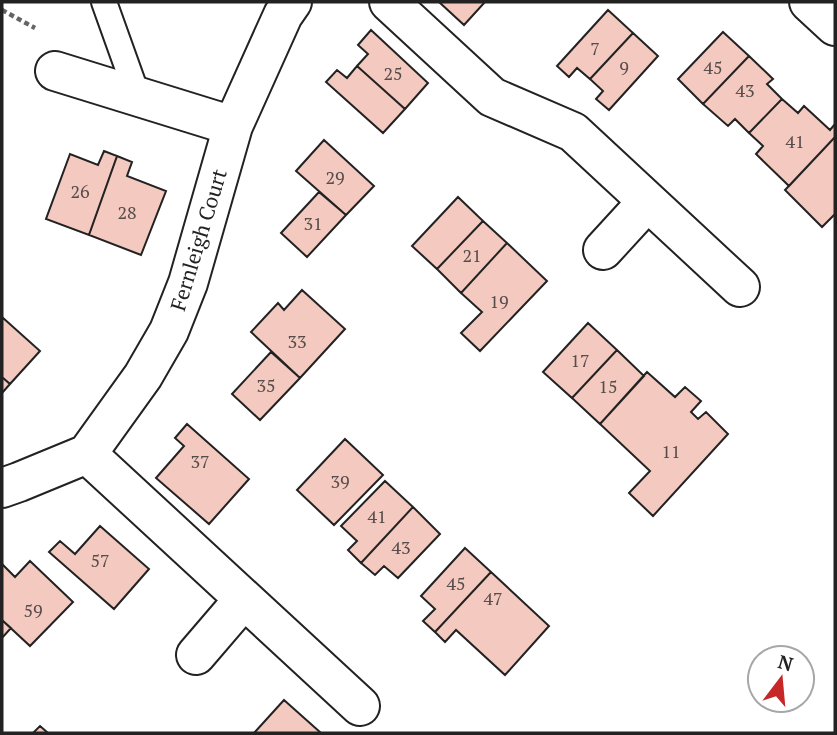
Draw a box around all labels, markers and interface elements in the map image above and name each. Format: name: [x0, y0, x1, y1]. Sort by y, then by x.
house number: 7: [590, 36, 600, 60]
house number: 9: [619, 55, 629, 79]
house number: 45: [703, 55, 723, 79]
house number: 25: [383, 61, 403, 85]
house number: 43: [735, 78, 755, 102]
house number: 41: [785, 129, 805, 153]
street label: Fernleigh Court: [163, 165, 233, 314]
house number: 29: [325, 165, 345, 189]
house number: 26: [70, 179, 90, 203]
house number: 28: [117, 200, 137, 224]
house number: 31: [303, 211, 323, 235]
house number: 21: [462, 243, 482, 267]
house number: 19: [489, 289, 509, 313]
house number: 33: [287, 329, 307, 353]
house number: 17: [570, 348, 590, 372]
house number: 35: [256, 373, 276, 397]
house number: 15: [598, 374, 618, 398]
house number: 11: [661, 439, 681, 463]
house number: 37: [190, 449, 210, 473]
house number: 39: [330, 469, 350, 493]
house number: 41: [367, 504, 387, 528]
house number: 43: [391, 535, 411, 559]
house number: 57: [90, 548, 110, 572]
house number: 45: [446, 571, 466, 595]
house number: 47: [483, 586, 503, 610]
house number: 59: [23, 598, 43, 622]
north arrow: [746, 644, 816, 714]
text: N: [775, 648, 797, 676]

